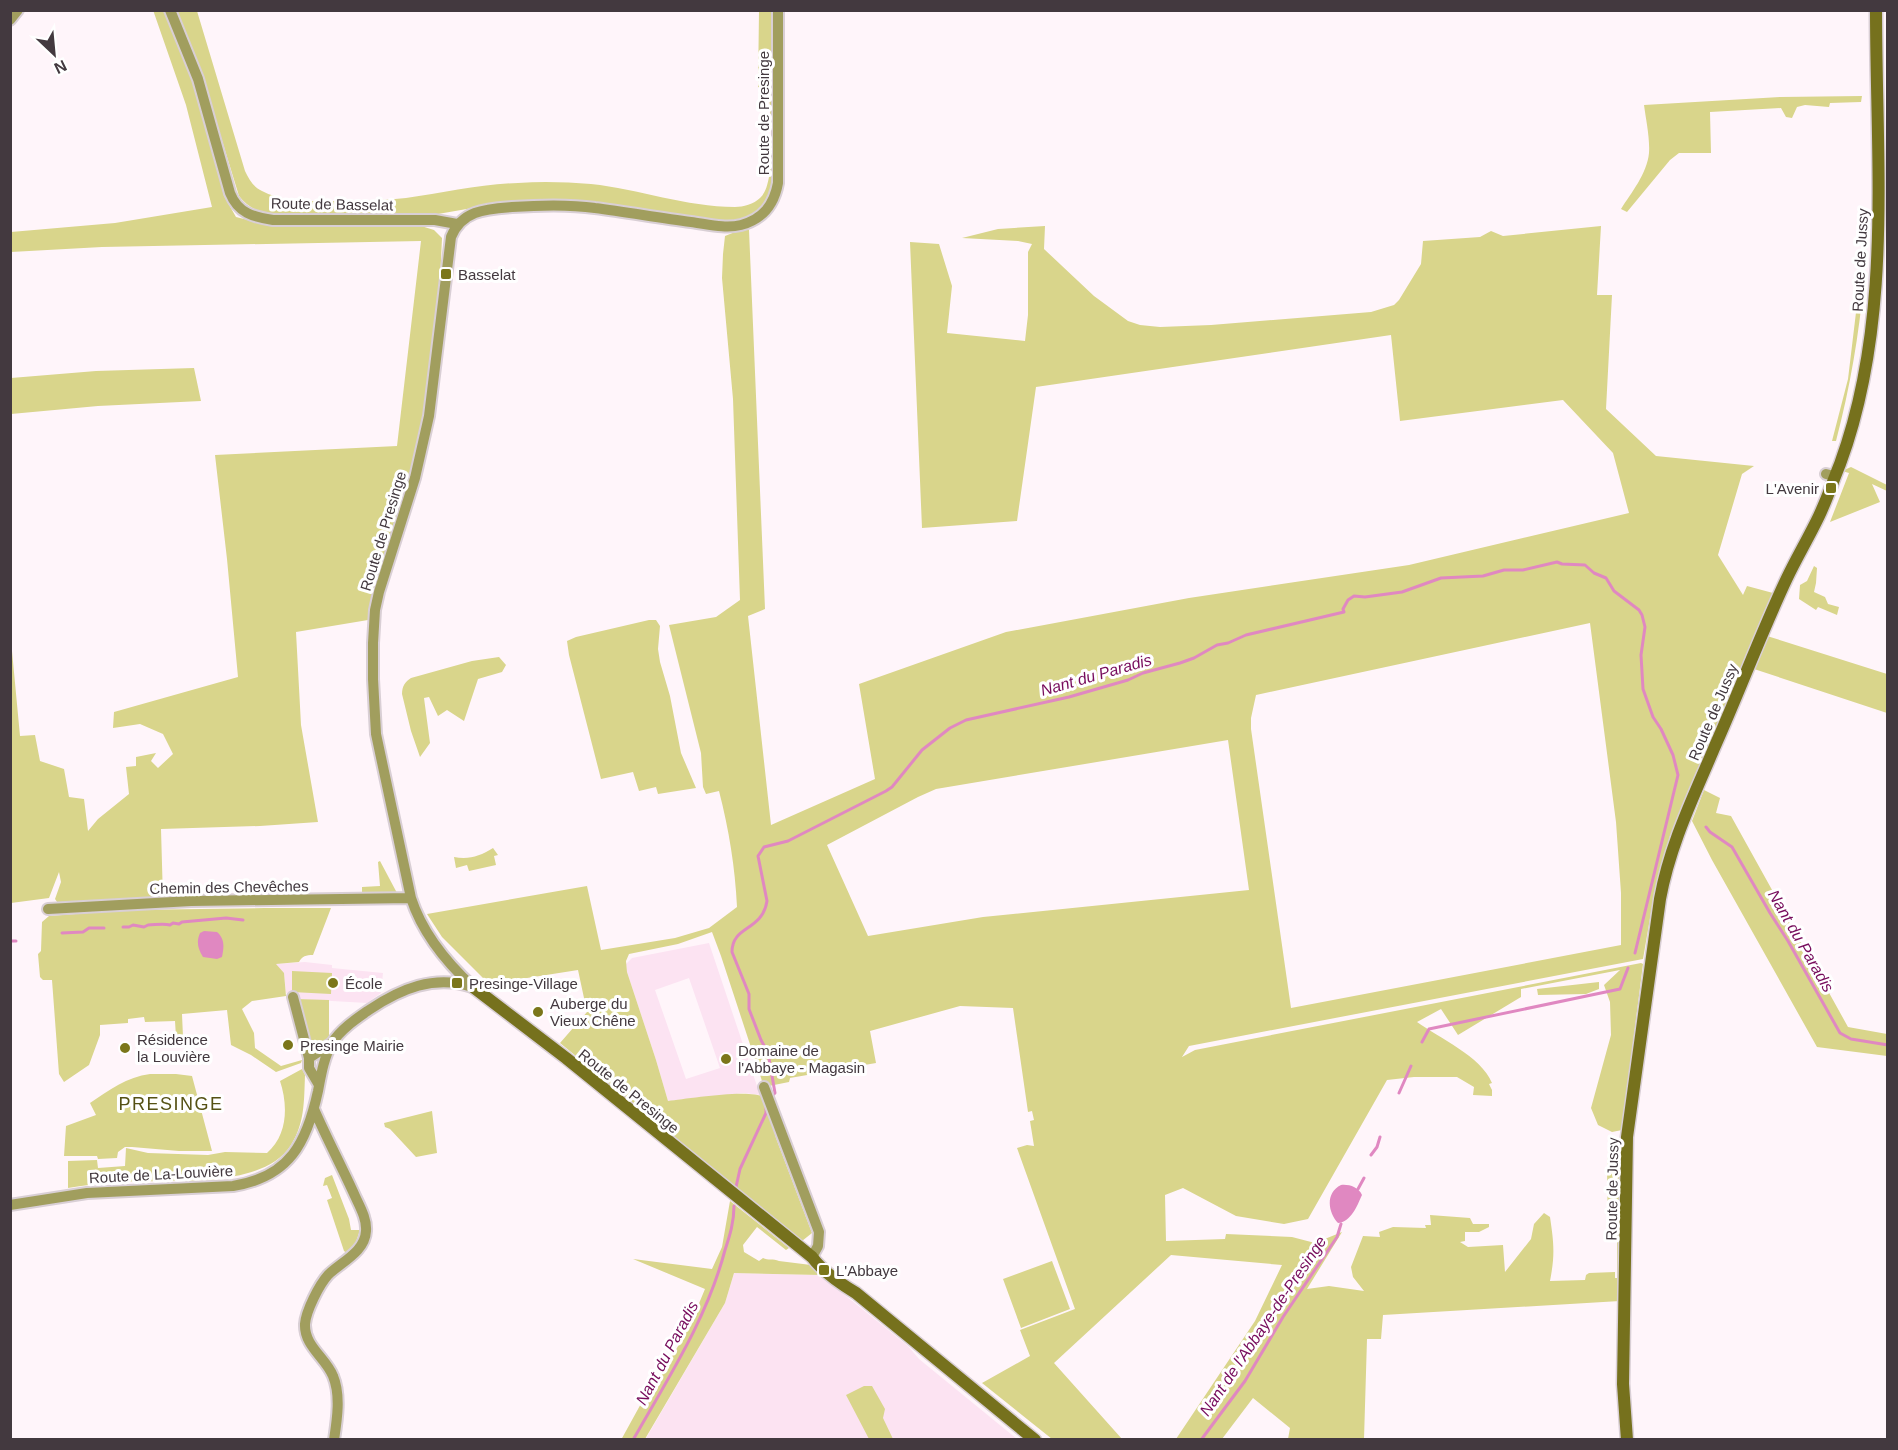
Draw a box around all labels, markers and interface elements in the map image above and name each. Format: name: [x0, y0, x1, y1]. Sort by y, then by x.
north arrow: [24, 24, 84, 84]
street label: Route de Presinge: [755, 51, 772, 175]
text: N: [51, 57, 69, 77]
street label: Route de Basselat: [271, 194, 394, 214]
street label: Route de Jussy: [1849, 207, 1871, 312]
place label: Basselat: [458, 266, 516, 283]
marker: Basselat: [439, 267, 453, 281]
street label: Route de Presinge: [357, 469, 409, 593]
place label: L'Avenir: [1766, 480, 1819, 497]
marker: L'Avenir: [1824, 481, 1838, 495]
water label: Nant du Paradis: [1039, 651, 1153, 699]
street label: Route de Jussy: [1685, 661, 1741, 763]
street label: Chemin des Chevêches: [149, 877, 309, 897]
water label: Nant du Paradis: [1765, 887, 1837, 995]
place label: École: [345, 975, 383, 992]
place label: Presinge-Village: [469, 975, 578, 992]
marker: École: [326, 976, 340, 990]
marker: Presinge-Village: [450, 976, 464, 990]
place label: Auberge du Vieux Chêne: [550, 995, 636, 1029]
marker: Auberge du Vieux Chêne: [531, 1005, 545, 1019]
place label: Résidence la Louvière: [137, 1031, 210, 1065]
place label: Presinge Mairie: [300, 1037, 404, 1054]
marker: Presinge Mairie: [281, 1038, 295, 1052]
marker: Résidence la Louvière: [118, 1041, 132, 1055]
place label: Domaine de l'Abbaye - Magasin: [738, 1042, 865, 1076]
street label: Route de Presinge: [575, 1045, 683, 1137]
marker: Domaine de l'Abbaye - Magasin: [719, 1052, 733, 1066]
district label: PRESINGE: [118, 1094, 224, 1114]
street label: Route de Jussy: [1603, 1137, 1621, 1241]
street label: Route de La-Louvière: [89, 1162, 233, 1186]
water label: Nant de l'Abbaye-de-Presinge: [1196, 1233, 1330, 1419]
place label: L'Abbaye: [836, 1262, 898, 1279]
marker: L'Abbaye: [817, 1263, 831, 1277]
water label: Nant du Paradis: [633, 1298, 701, 1408]

